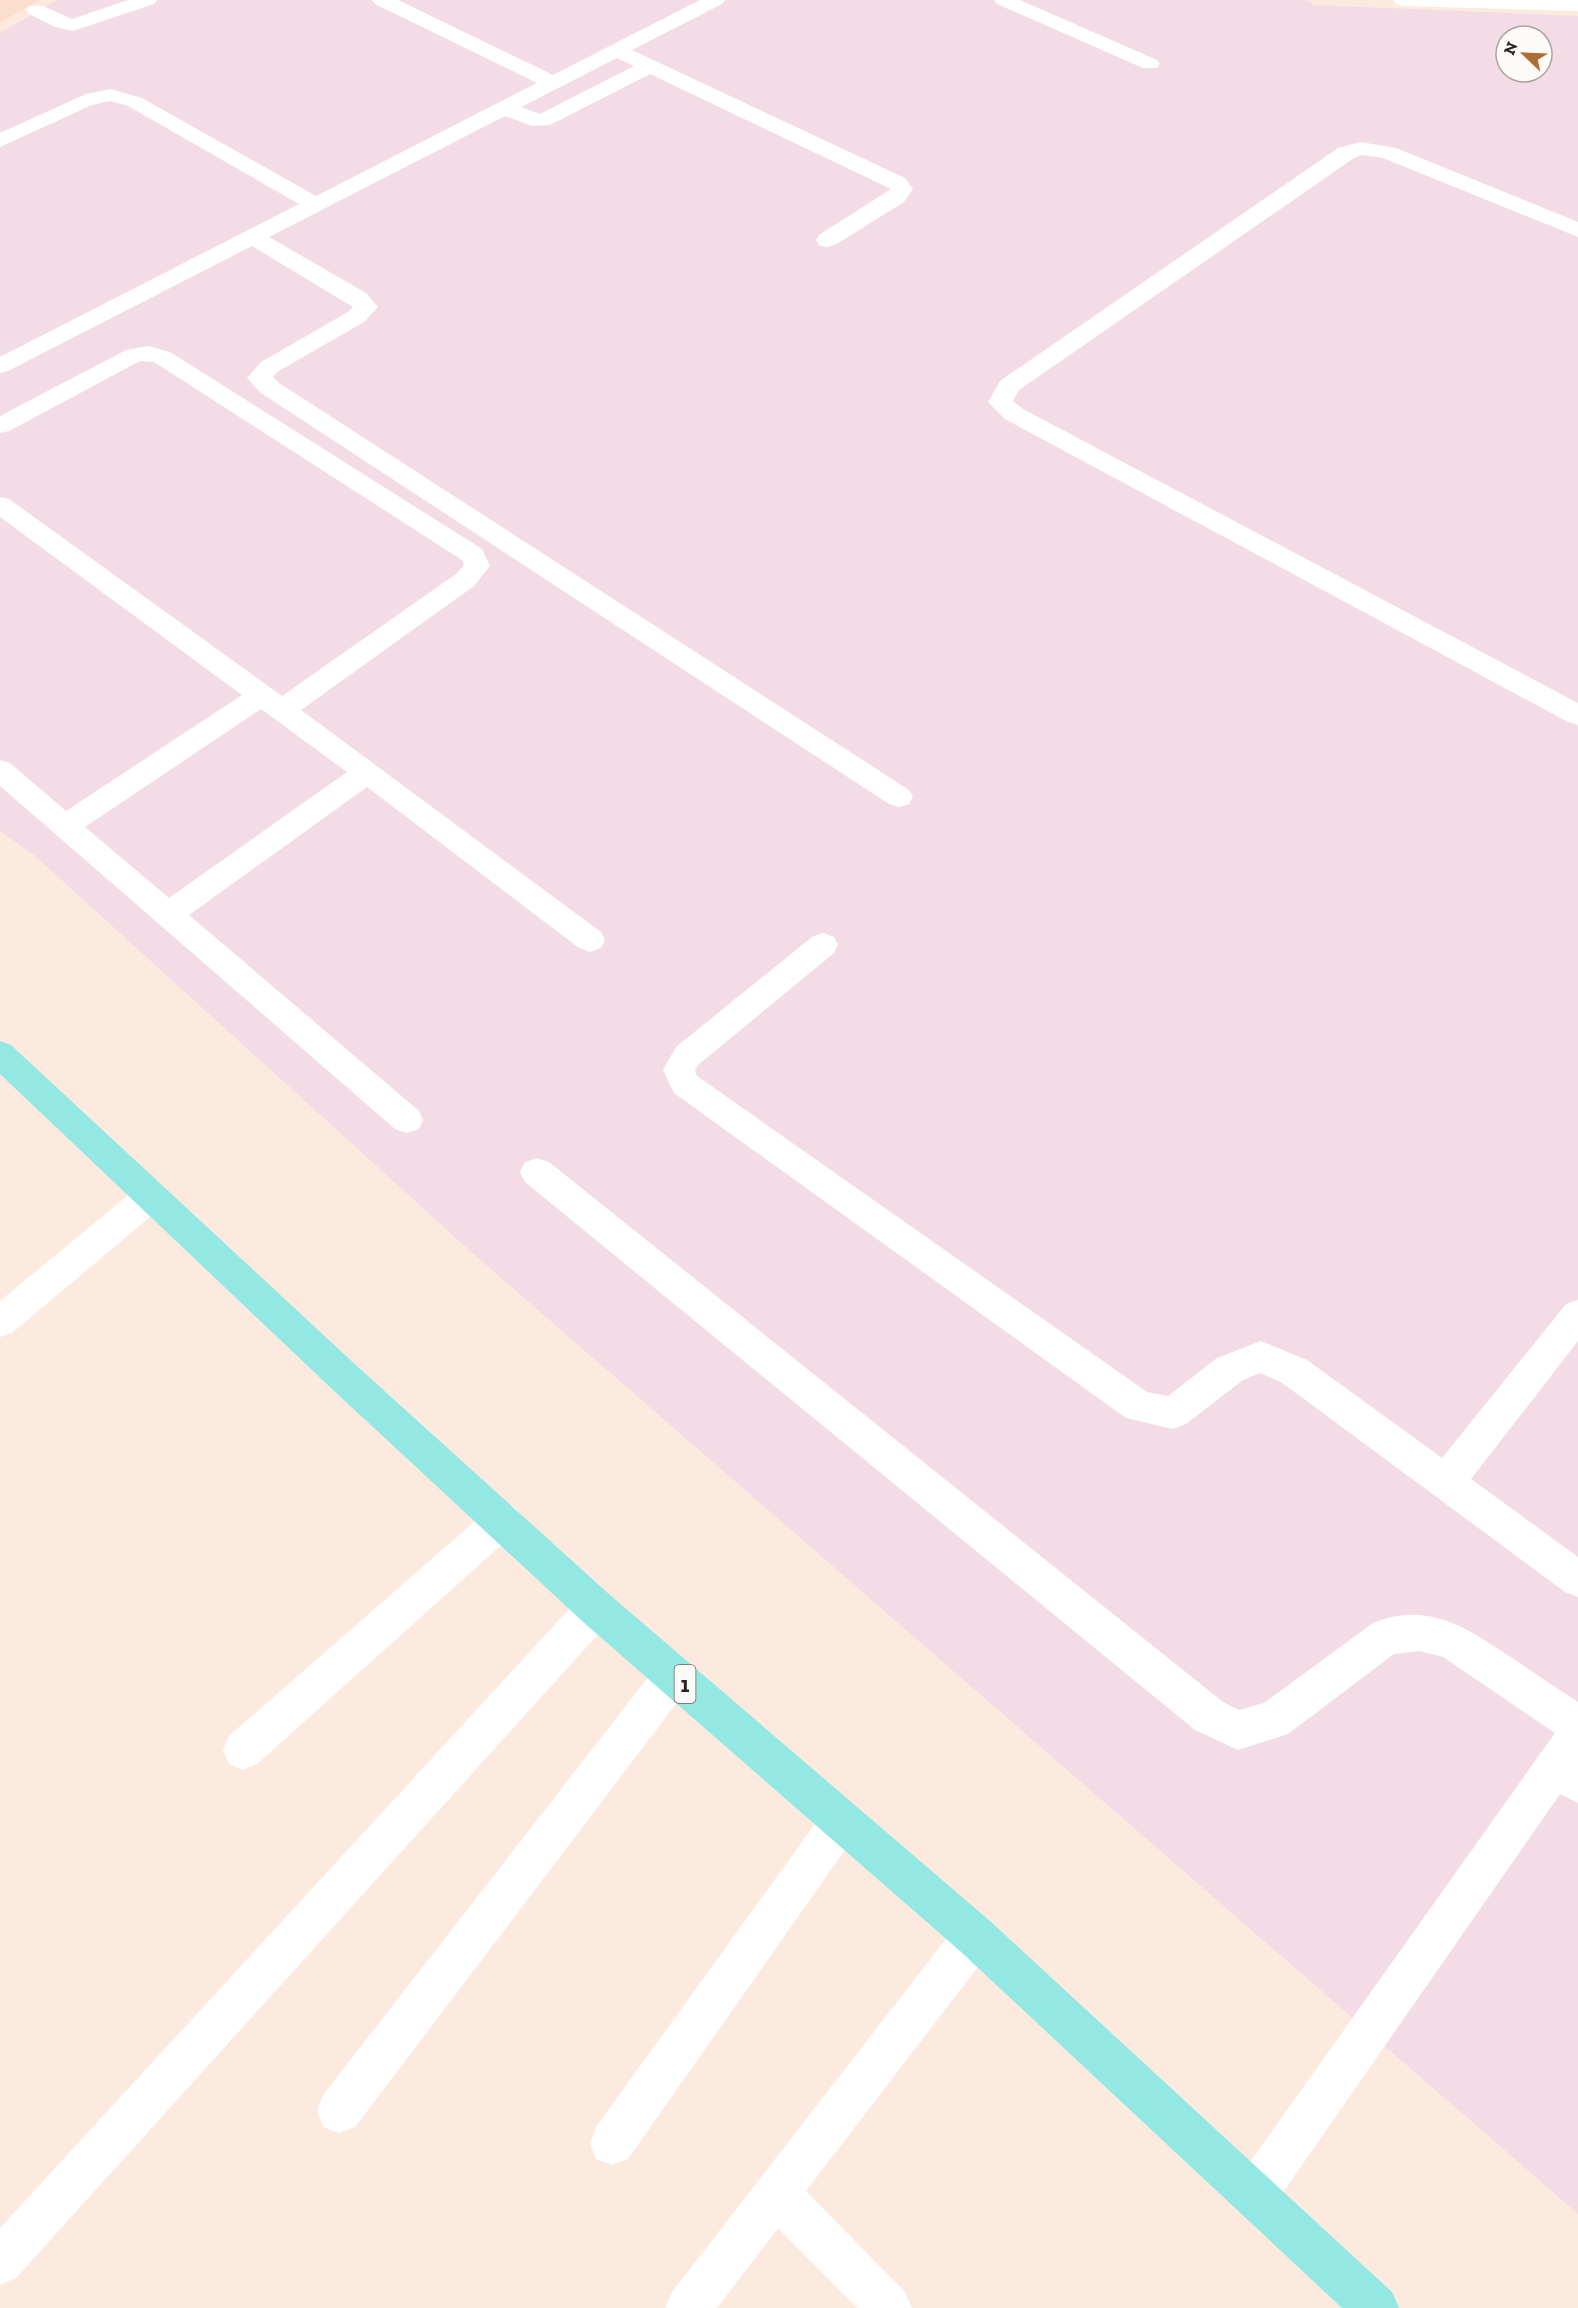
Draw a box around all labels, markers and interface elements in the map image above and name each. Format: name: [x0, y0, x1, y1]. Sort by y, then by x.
north arrow: [1494, 24, 1554, 84]
text: N: [1500, 39, 1522, 58]
road number: 1: [674, 1665, 696, 1703]

